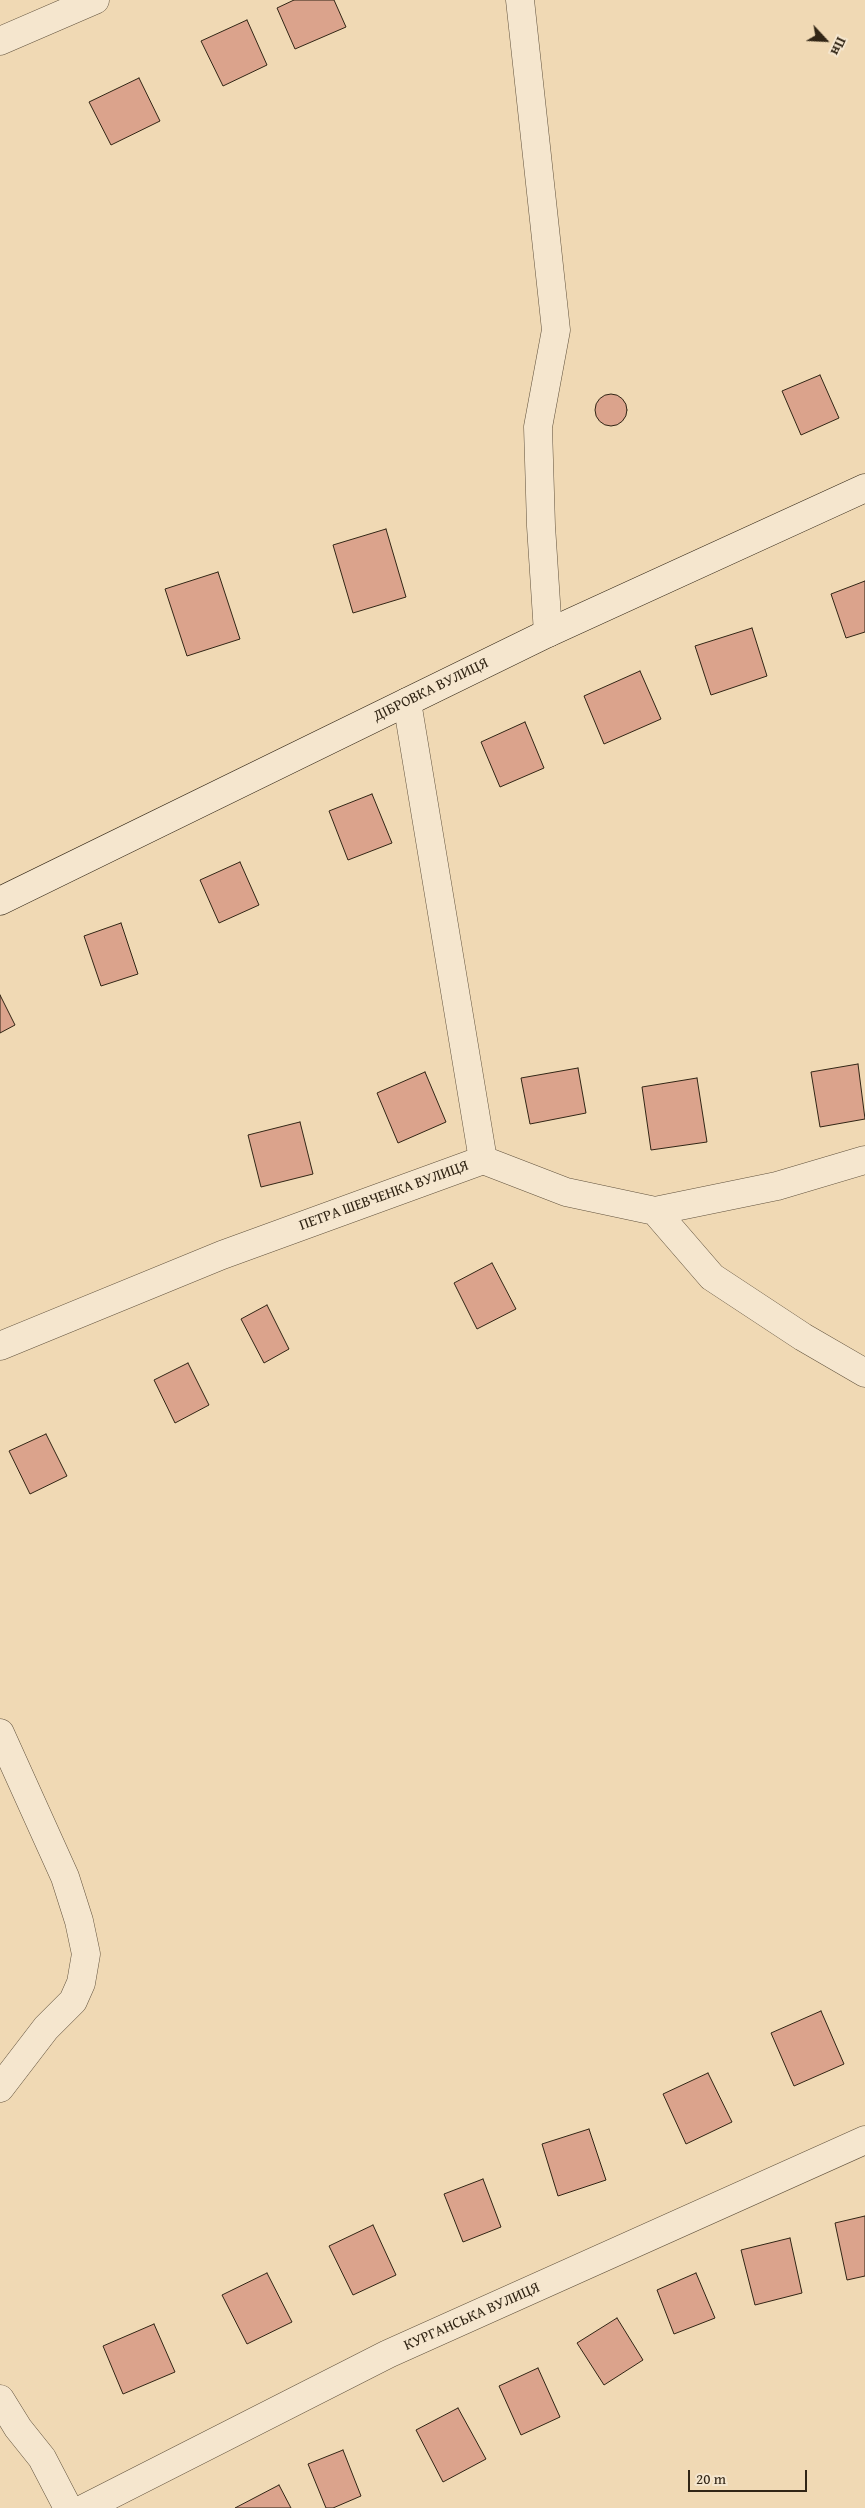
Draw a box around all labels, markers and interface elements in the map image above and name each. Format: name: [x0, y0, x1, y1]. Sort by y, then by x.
north arrow: [800, 15, 850, 65]
text: Пн: [826, 34, 851, 59]
street label: ДІБРОВКА ВУЛИЦЯ: [371, 654, 491, 726]
street label: ПЕТРА ШЕВЧЕНКА ВУЛИЦЯ: [297, 1157, 471, 1235]
street label: КУРГАНСЬКА ВУЛИЦЯ: [401, 2279, 543, 2355]
scale bar: [690, 2460, 809, 2492]
text: 20 m: [696, 2468, 726, 2489]

